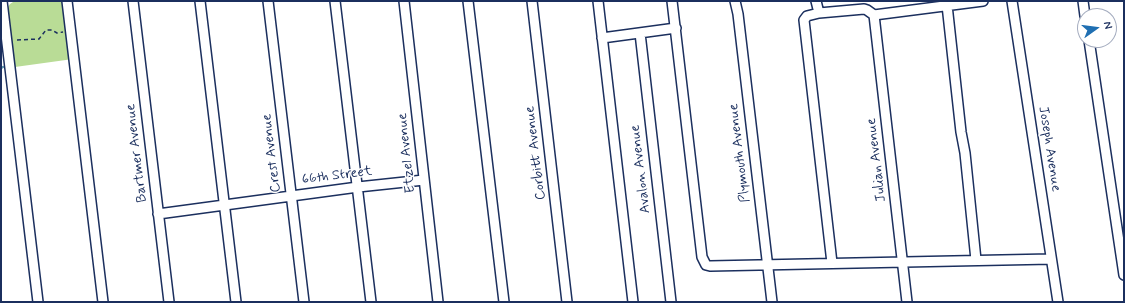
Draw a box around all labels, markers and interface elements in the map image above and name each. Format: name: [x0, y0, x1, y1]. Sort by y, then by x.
north arrow: [1077, 8, 1117, 48]
text: N: [1100, 20, 1115, 31]
street label: Bartmer Avenue: [123, 103, 151, 203]
street label: Plymouth Avenue: [726, 103, 754, 203]
street label: Corbitt Avenue: [522, 105, 550, 201]
street label: Joseph Avenue: [1034, 105, 1064, 193]
street label: Etzel Avenue: [394, 112, 420, 194]
street label: Crest Avenue: [259, 113, 285, 193]
street label: Julian Avenue: [864, 117, 890, 203]
street label: Avalon Avenue: [627, 124, 655, 214]
street label: 66th Street: [301, 163, 373, 189]

